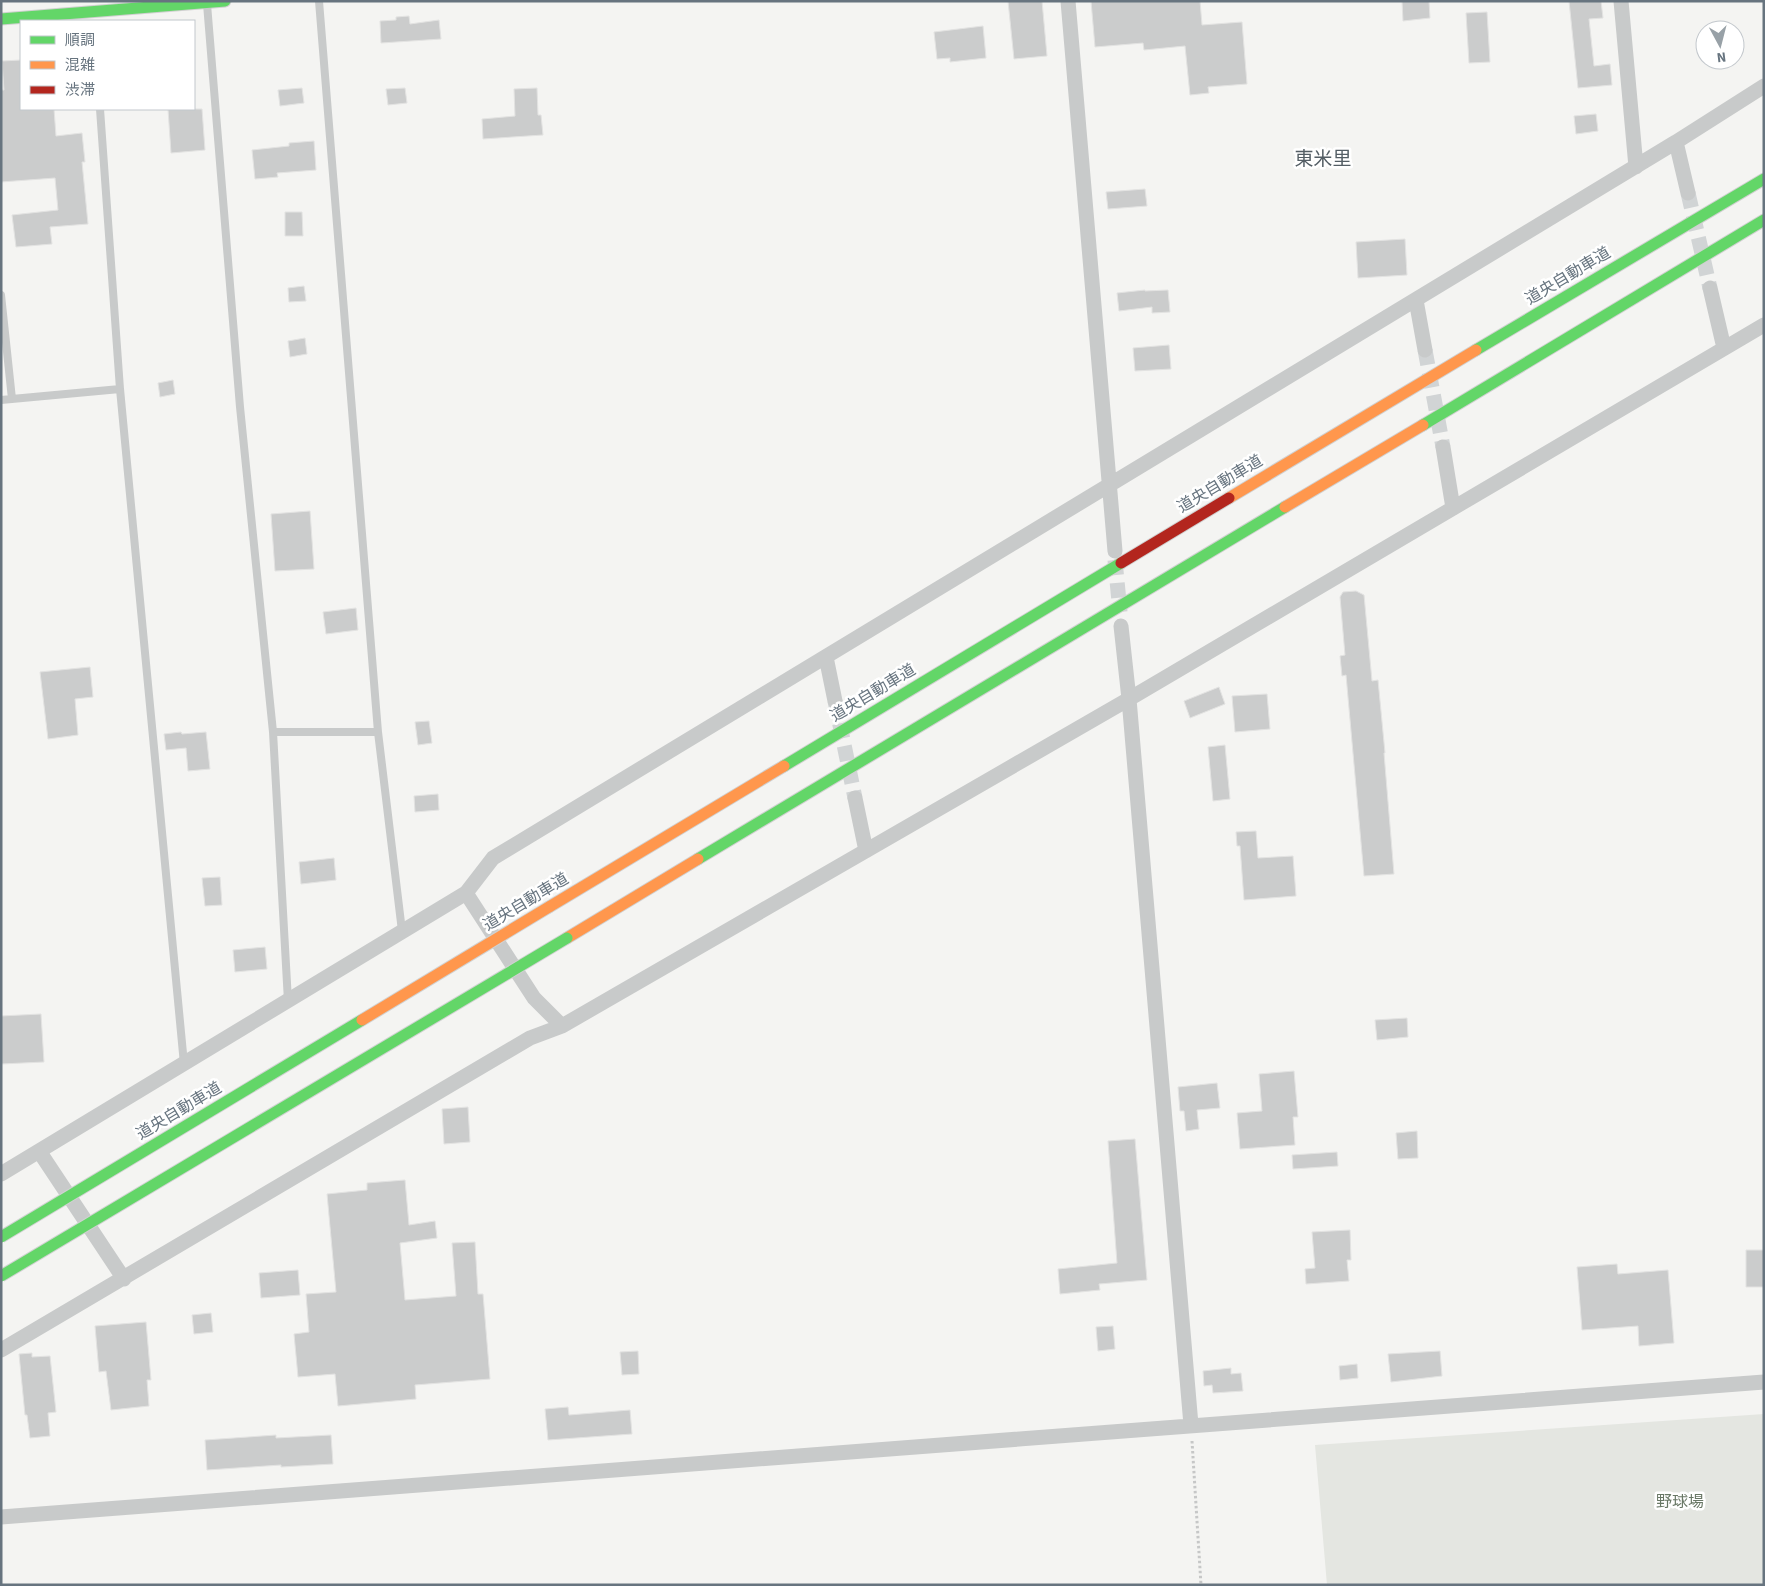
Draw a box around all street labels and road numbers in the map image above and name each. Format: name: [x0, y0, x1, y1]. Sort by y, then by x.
street label: 道央自動車道: [1521, 242, 1615, 310]
street label: 道央自動車道: [1173, 450, 1267, 518]
street label: 道央自動車道: [826, 659, 920, 727]
street label: 道央自動車道: [479, 868, 573, 936]
street label: 道央自動車道: [132, 1077, 226, 1145]

